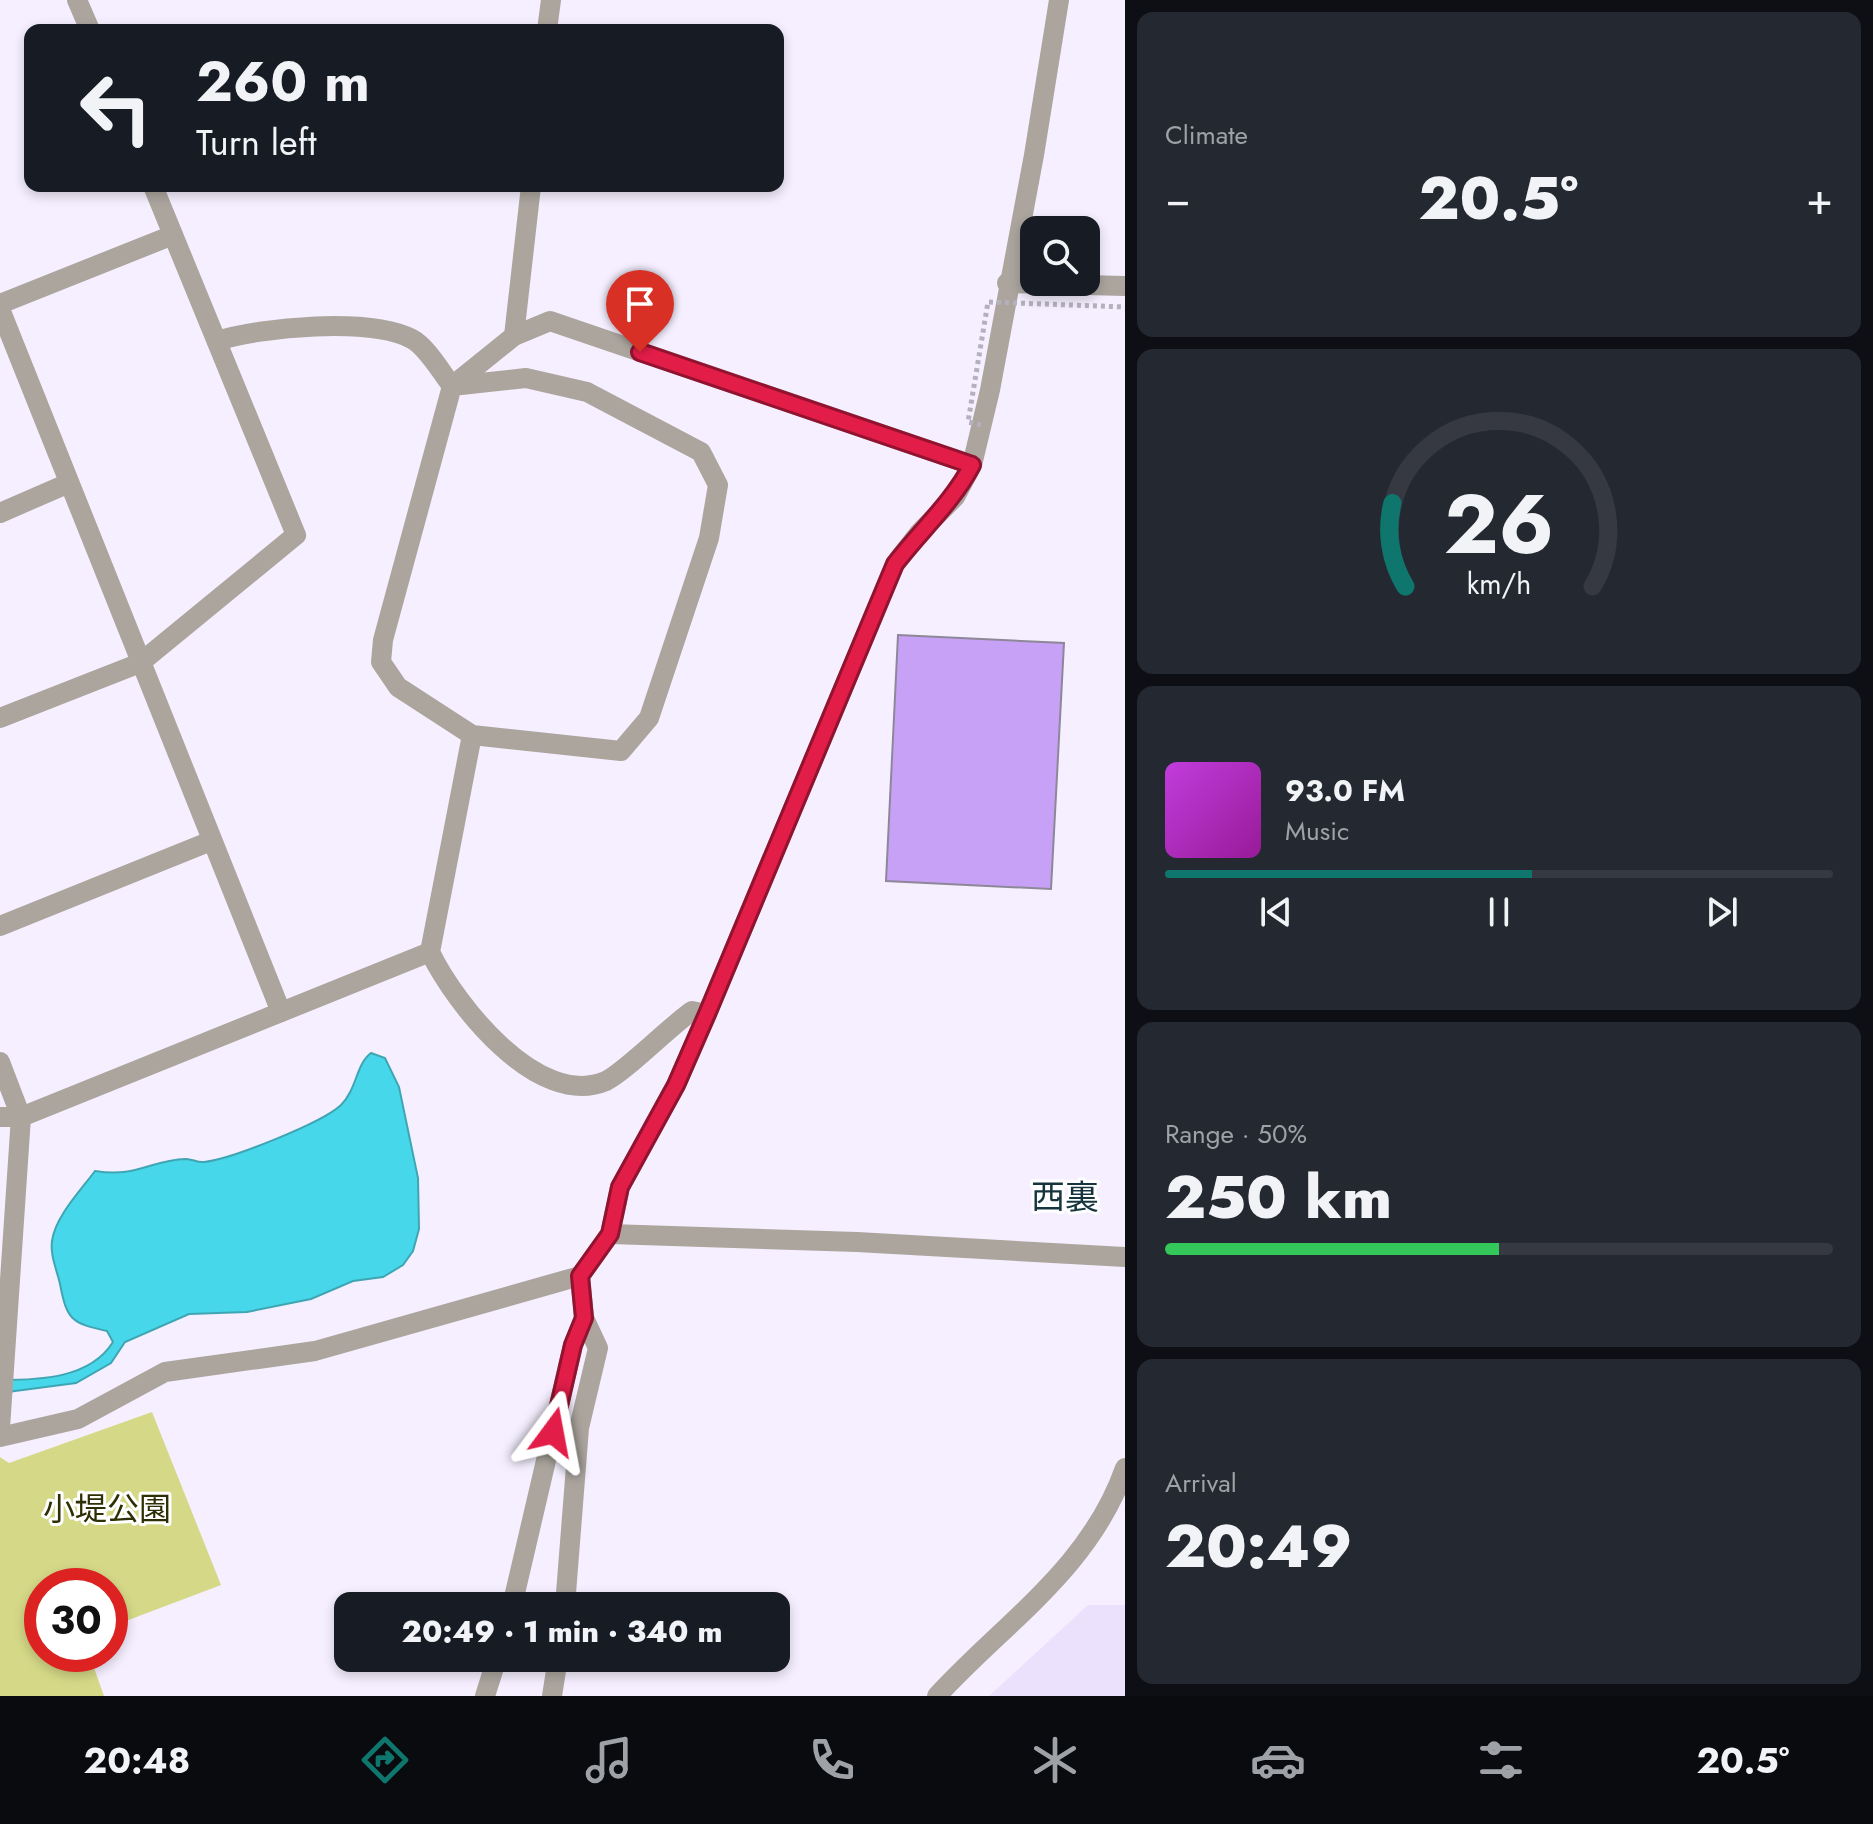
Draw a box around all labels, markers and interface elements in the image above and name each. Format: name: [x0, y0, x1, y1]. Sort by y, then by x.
text: 260 m: [196, 41, 370, 122]
icon: left: [64, 56, 168, 160]
text: Turn left: [196, 116, 317, 168]
text: Climate: [1165, 116, 1248, 154]
text: 20.5°: [1419, 155, 1578, 242]
text: −: [1165, 167, 1191, 231]
text: +: [1806, 167, 1833, 231]
map controls: [1020, 216, 1100, 296]
button: search: [1020, 216, 1100, 296]
pin: [606, 270, 674, 352]
icon: arrive: [618, 282, 662, 326]
text: 26: [1444, 464, 1554, 584]
text: km/h: [1467, 563, 1531, 605]
text: 93.0 FM: [1285, 769, 1405, 812]
text: Music: [1285, 812, 1349, 850]
icon: previous: [1254, 890, 1298, 934]
icon: pause: [1477, 890, 1521, 934]
icon: next: [1700, 890, 1744, 934]
text: Range · 50%: [1165, 1115, 1307, 1153]
text: 250 km: [1165, 1154, 1392, 1241]
district label: 西裏: [1031, 1173, 1099, 1222]
position arrow: [511, 1390, 595, 1474]
text: Arrival: [1165, 1464, 1237, 1502]
park label: 小堤公園: [43, 1486, 171, 1532]
text: 20:49: [1165, 1503, 1352, 1590]
speed limit sign: 30: [24, 1568, 128, 1672]
text: 20:49 · 1 min · 340 m: [402, 1610, 722, 1653]
icon: directions: [357, 1732, 413, 1788]
icon: music: [581, 1732, 637, 1788]
icon: phone: [804, 1732, 860, 1788]
icon: climate: [1027, 1732, 1083, 1788]
icon: car: [1250, 1732, 1306, 1788]
icon: filters: [1473, 1732, 1529, 1788]
text: 20:48: [84, 1734, 190, 1786]
text: 20.5°: [1696, 1734, 1789, 1786]

